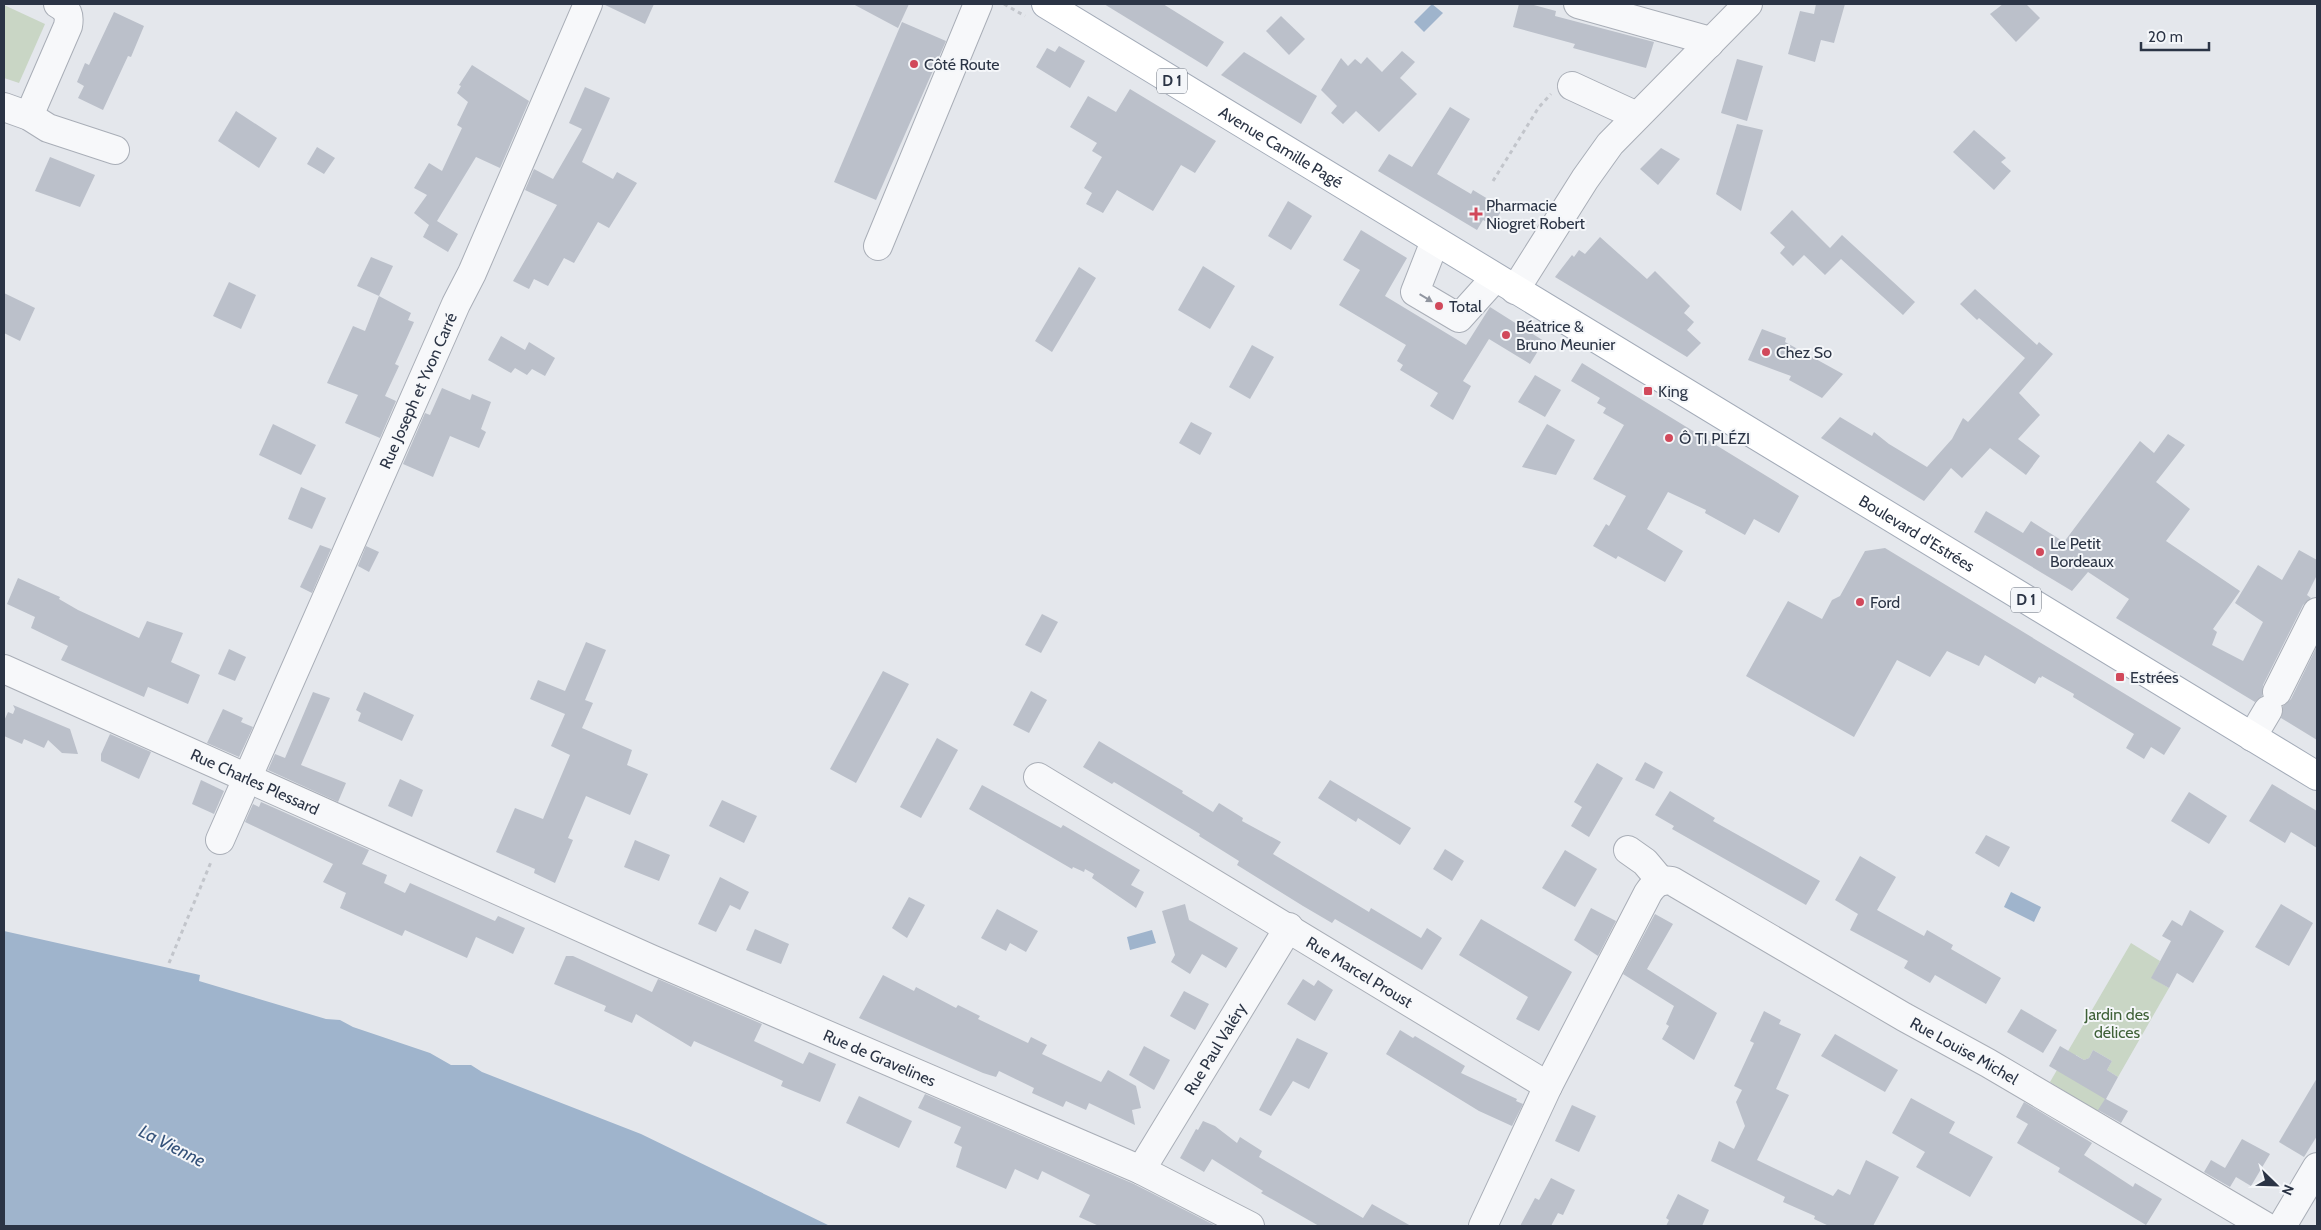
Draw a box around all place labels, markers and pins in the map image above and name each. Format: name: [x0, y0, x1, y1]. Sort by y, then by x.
place label: Côté Route: [924, 55, 1000, 74]
marker: Côté Route: [908, 58, 920, 70]
place label: Pharmacie Niogret Robert: [1486, 196, 1586, 233]
marker: Pharmacie Niogret Robert: [1470, 208, 1482, 220]
place label: Total: [1449, 297, 1482, 316]
marker: Total: [1433, 300, 1445, 312]
place label: Béatrice & Bruno Meunier: [1516, 317, 1616, 354]
marker: Béatrice & Bruno Meunier: [1500, 329, 1512, 341]
place label: Chez So: [1776, 343, 1832, 362]
marker: Chez So: [1760, 346, 1772, 358]
place label: King: [1658, 382, 1689, 401]
marker: King: [1642, 385, 1654, 397]
place label: Ô TI PLÉZI: [1679, 429, 1750, 448]
marker: Ô TI PLÉZI: [1663, 432, 1675, 444]
place label: Le Petit Bordeaux: [2050, 534, 2114, 571]
marker: Le Petit Bordeaux: [2034, 546, 2046, 558]
place label: Ford: [1870, 593, 1900, 612]
marker: Ford: [1854, 596, 1866, 608]
place label: Estrées: [2130, 668, 2179, 687]
marker: Estrées: [2114, 671, 2126, 683]

